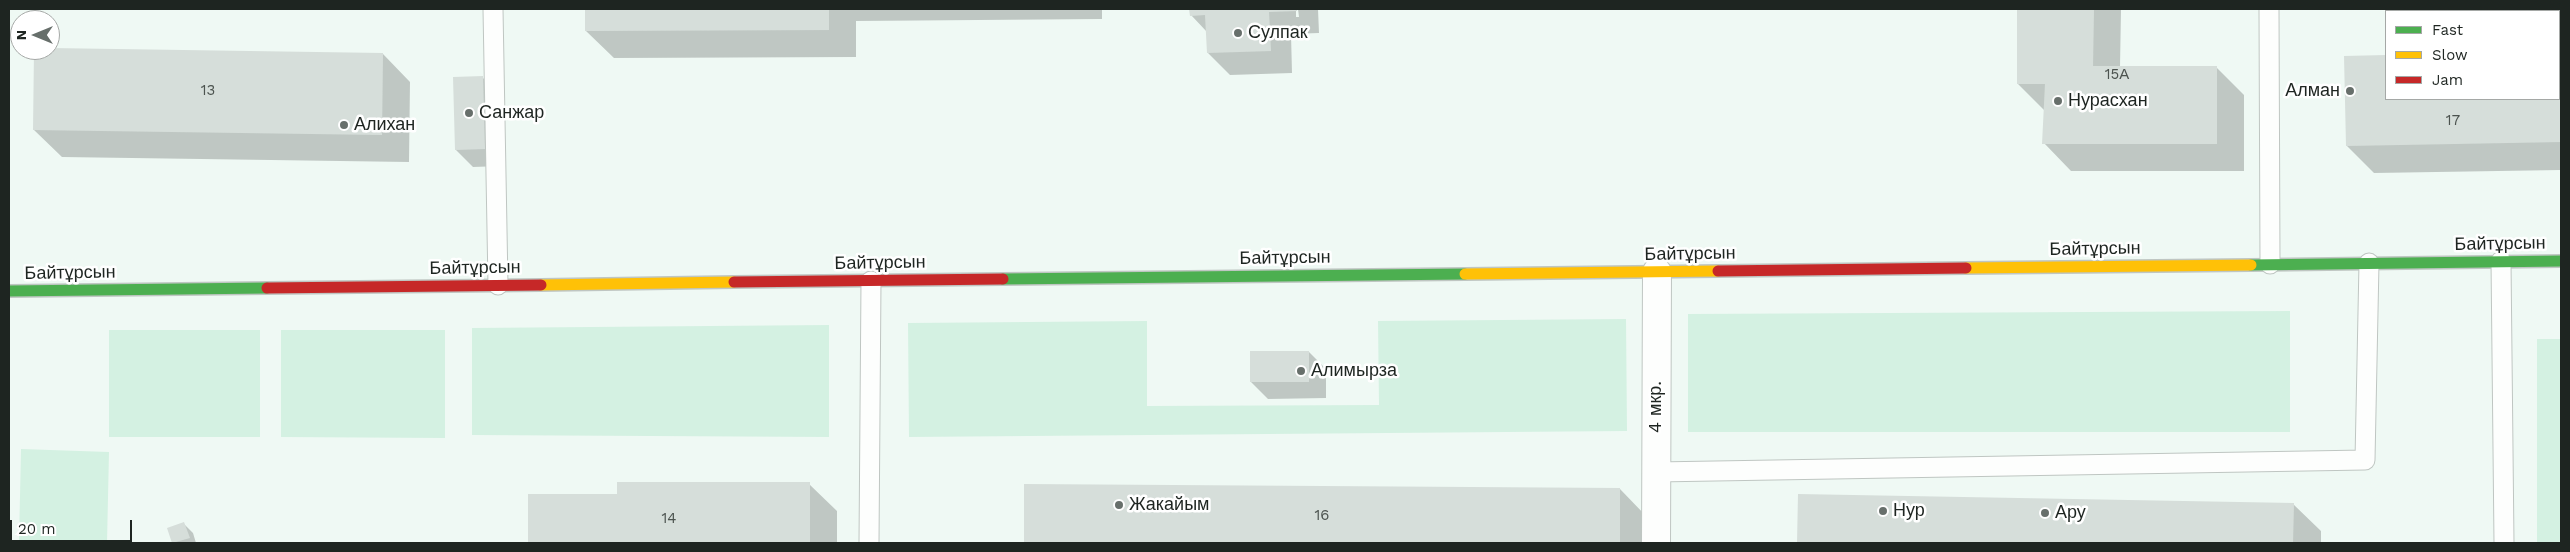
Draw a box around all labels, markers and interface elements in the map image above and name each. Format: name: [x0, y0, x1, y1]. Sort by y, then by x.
north arrow: [10, 10, 60, 60]
legend: [2385, 10, 2560, 100]
text: Fast: [2432, 21, 2463, 39]
place label: Сулпак: [1248, 22, 1308, 44]
marker: Сулпак: [1232, 27, 1244, 39]
text: N: [13, 30, 29, 40]
text: Slow: [2432, 46, 2468, 64]
house number: 15А: [2105, 66, 2129, 84]
text: Jam: [2432, 71, 2463, 89]
place label: Алман: [2285, 80, 2340, 102]
house number: 13: [201, 82, 215, 100]
marker: Алман: [2344, 85, 2356, 97]
place label: Нурасхан: [2068, 90, 2148, 112]
marker: Нурасхан: [2052, 95, 2064, 107]
place label: Санжар: [479, 102, 544, 124]
marker: Санжар: [463, 107, 475, 119]
house number: 17: [2446, 112, 2460, 130]
place label: Алихан: [354, 114, 415, 136]
marker: Алихан: [338, 119, 350, 131]
street label: Байтұрсын: [2454, 232, 2546, 256]
street label: Байтұрсын: [2049, 237, 2141, 261]
street label: Байтұрсын: [1644, 242, 1736, 266]
street label: Байтұрсын: [1239, 246, 1331, 270]
street label: Байтұрсын: [834, 251, 926, 275]
street label: Байтұрсын: [429, 256, 521, 280]
street label: Байтұрсын: [24, 261, 116, 285]
place label: Алимырза: [1311, 360, 1397, 382]
marker: Алимырза: [1295, 365, 1307, 377]
street label: 4 мкр.: [1645, 381, 1667, 433]
place label: Жакайым: [1129, 494, 1209, 516]
marker: Жакайым: [1113, 499, 1125, 511]
place label: Нур: [1893, 500, 1925, 522]
place label: Ару: [2055, 502, 2086, 524]
marker: Нур: [1877, 505, 1889, 517]
house number: 16: [1315, 507, 1329, 525]
marker: Ару: [2039, 507, 2051, 519]
scale bar: [12, 510, 135, 542]
house number: 14: [661, 510, 677, 528]
text: 20 m: [18, 520, 56, 538]

